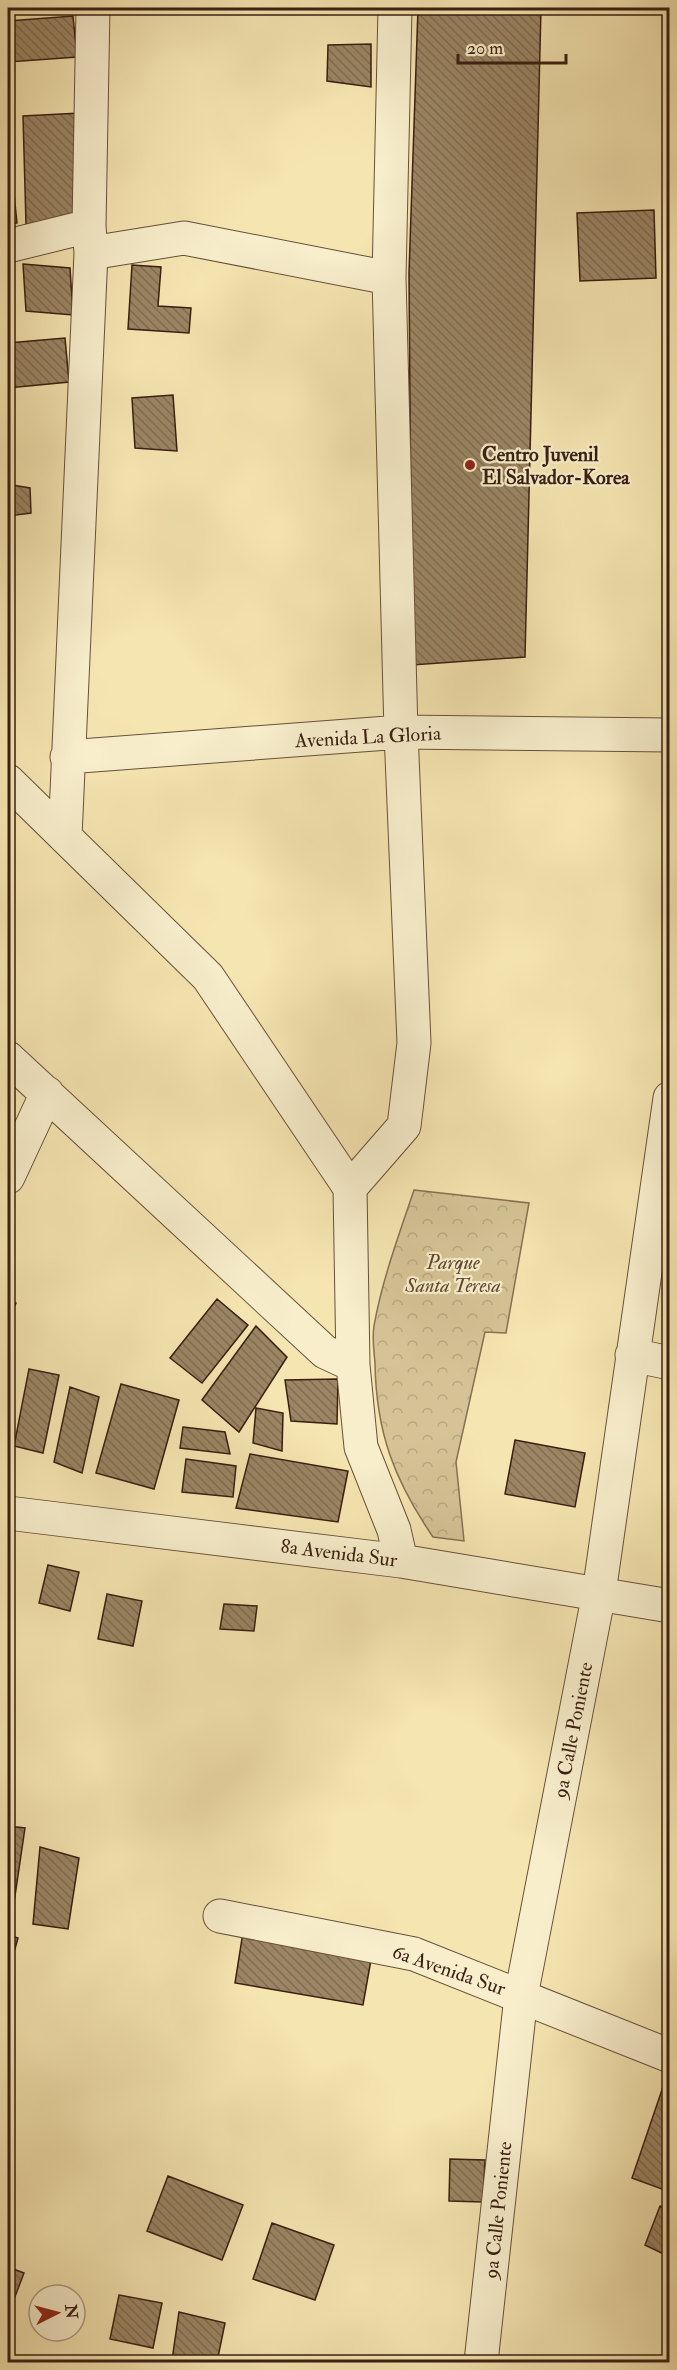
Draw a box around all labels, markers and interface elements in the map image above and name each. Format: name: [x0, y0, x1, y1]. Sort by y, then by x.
scale bar: [458, 27, 566, 65]
text: 20 m: [467, 37, 503, 60]
place label: Centro Juvenil El Salvador-Korea: [482, 442, 630, 490]
marker: Centro Juvenil El Salvador-Korea: [463, 458, 477, 472]
street label: Avenida La Gloria: [293, 721, 442, 753]
park label: Parque Santa Teresa: [404, 1250, 501, 1298]
street label: 8a Avenida Sur: [279, 1533, 399, 1573]
street label: 9a Calle Poniente: [547, 1660, 598, 1802]
street label: 6a Avenida Sur: [389, 1939, 509, 2001]
street label: 9a Calle Poniente: [478, 2140, 518, 2282]
north arrow: [27, 2283, 87, 2343]
text: N: [60, 2302, 82, 2320]

